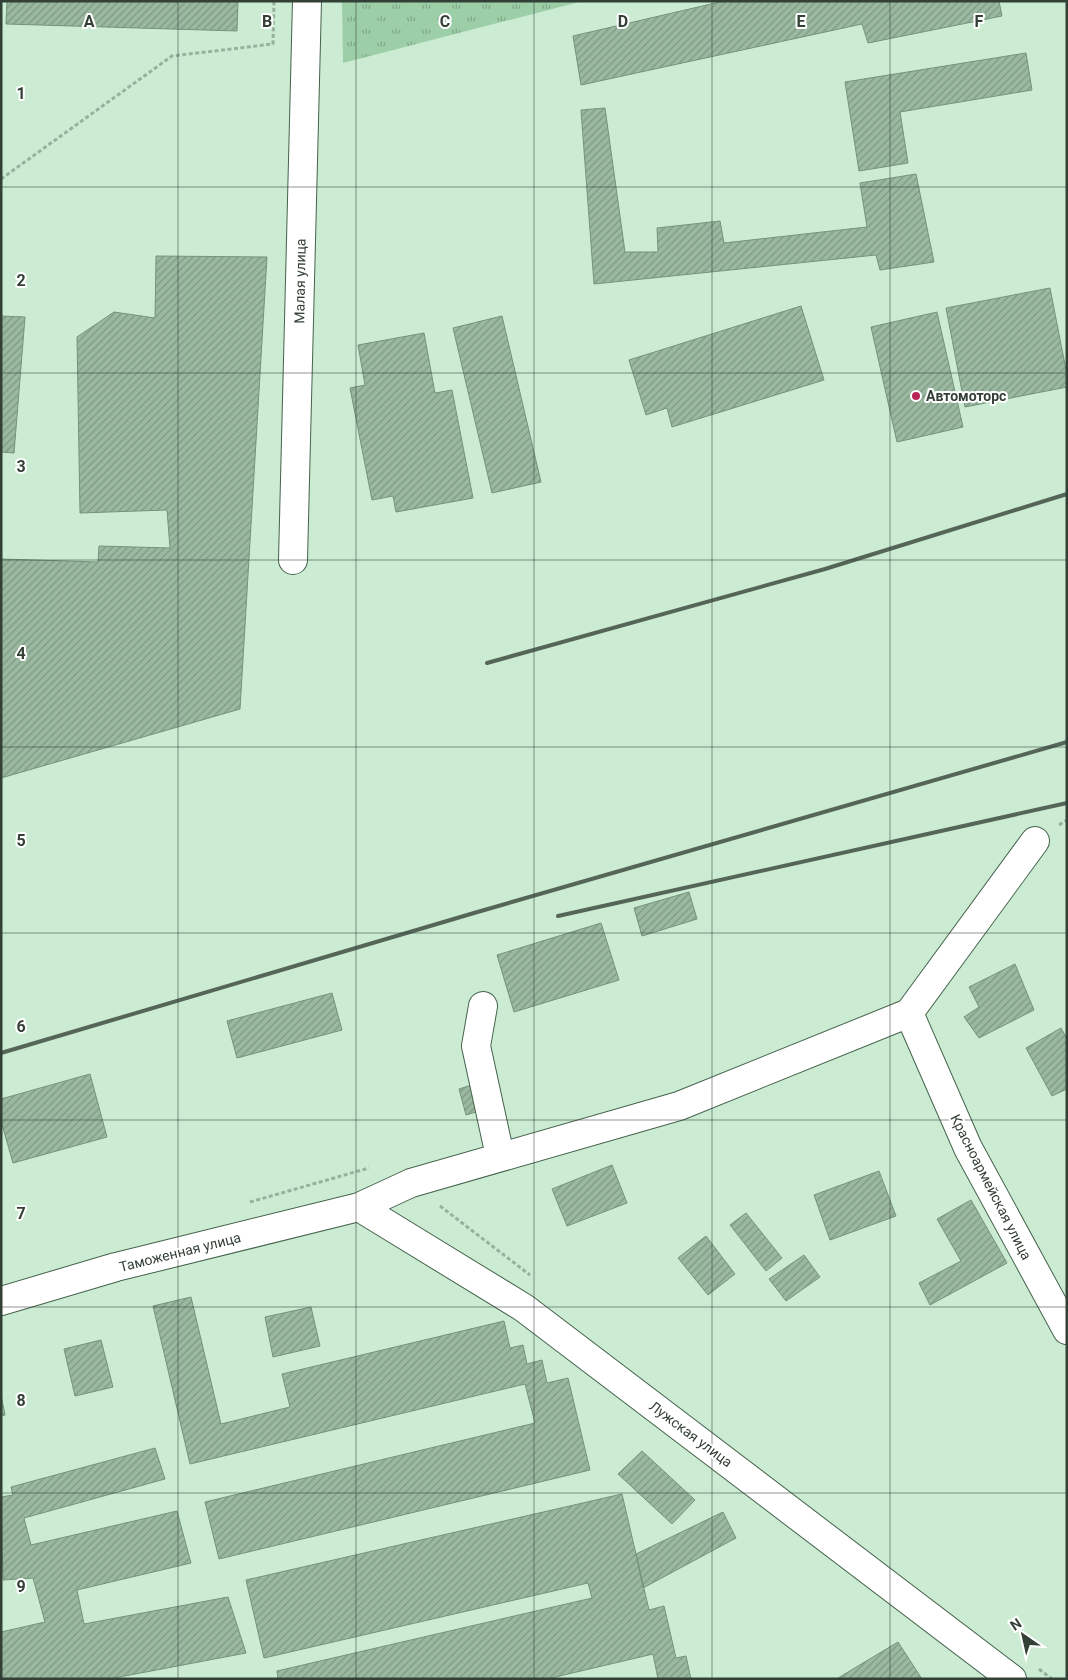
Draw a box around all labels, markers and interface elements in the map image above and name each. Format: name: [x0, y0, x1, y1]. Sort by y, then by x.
text: A: [84, 12, 95, 31]
text: B: [262, 12, 272, 31]
text: C: [440, 12, 450, 31]
text: D: [618, 12, 628, 31]
text: E: [797, 12, 806, 31]
text: F: [975, 12, 984, 31]
text: 1: [16, 84, 26, 103]
street label: Малая улица: [291, 238, 309, 324]
text: 2: [16, 271, 26, 290]
place label: Автомоторс: [926, 388, 1006, 404]
marker: Автомоторс: [910, 390, 922, 402]
text: 3: [16, 457, 26, 476]
text: 4: [16, 644, 26, 663]
text: 5: [16, 831, 26, 850]
text: 6: [16, 1017, 26, 1036]
street label: Красноармейская улица: [947, 1112, 1035, 1262]
text: 7: [16, 1204, 26, 1223]
street label: Таможенная улица: [118, 1229, 242, 1275]
text: 8: [16, 1391, 26, 1410]
street label: Лужская улица: [647, 1398, 735, 1470]
text: 9: [16, 1577, 26, 1596]
north arrow: [998, 1610, 1048, 1660]
text: N: [1007, 1615, 1024, 1634]

